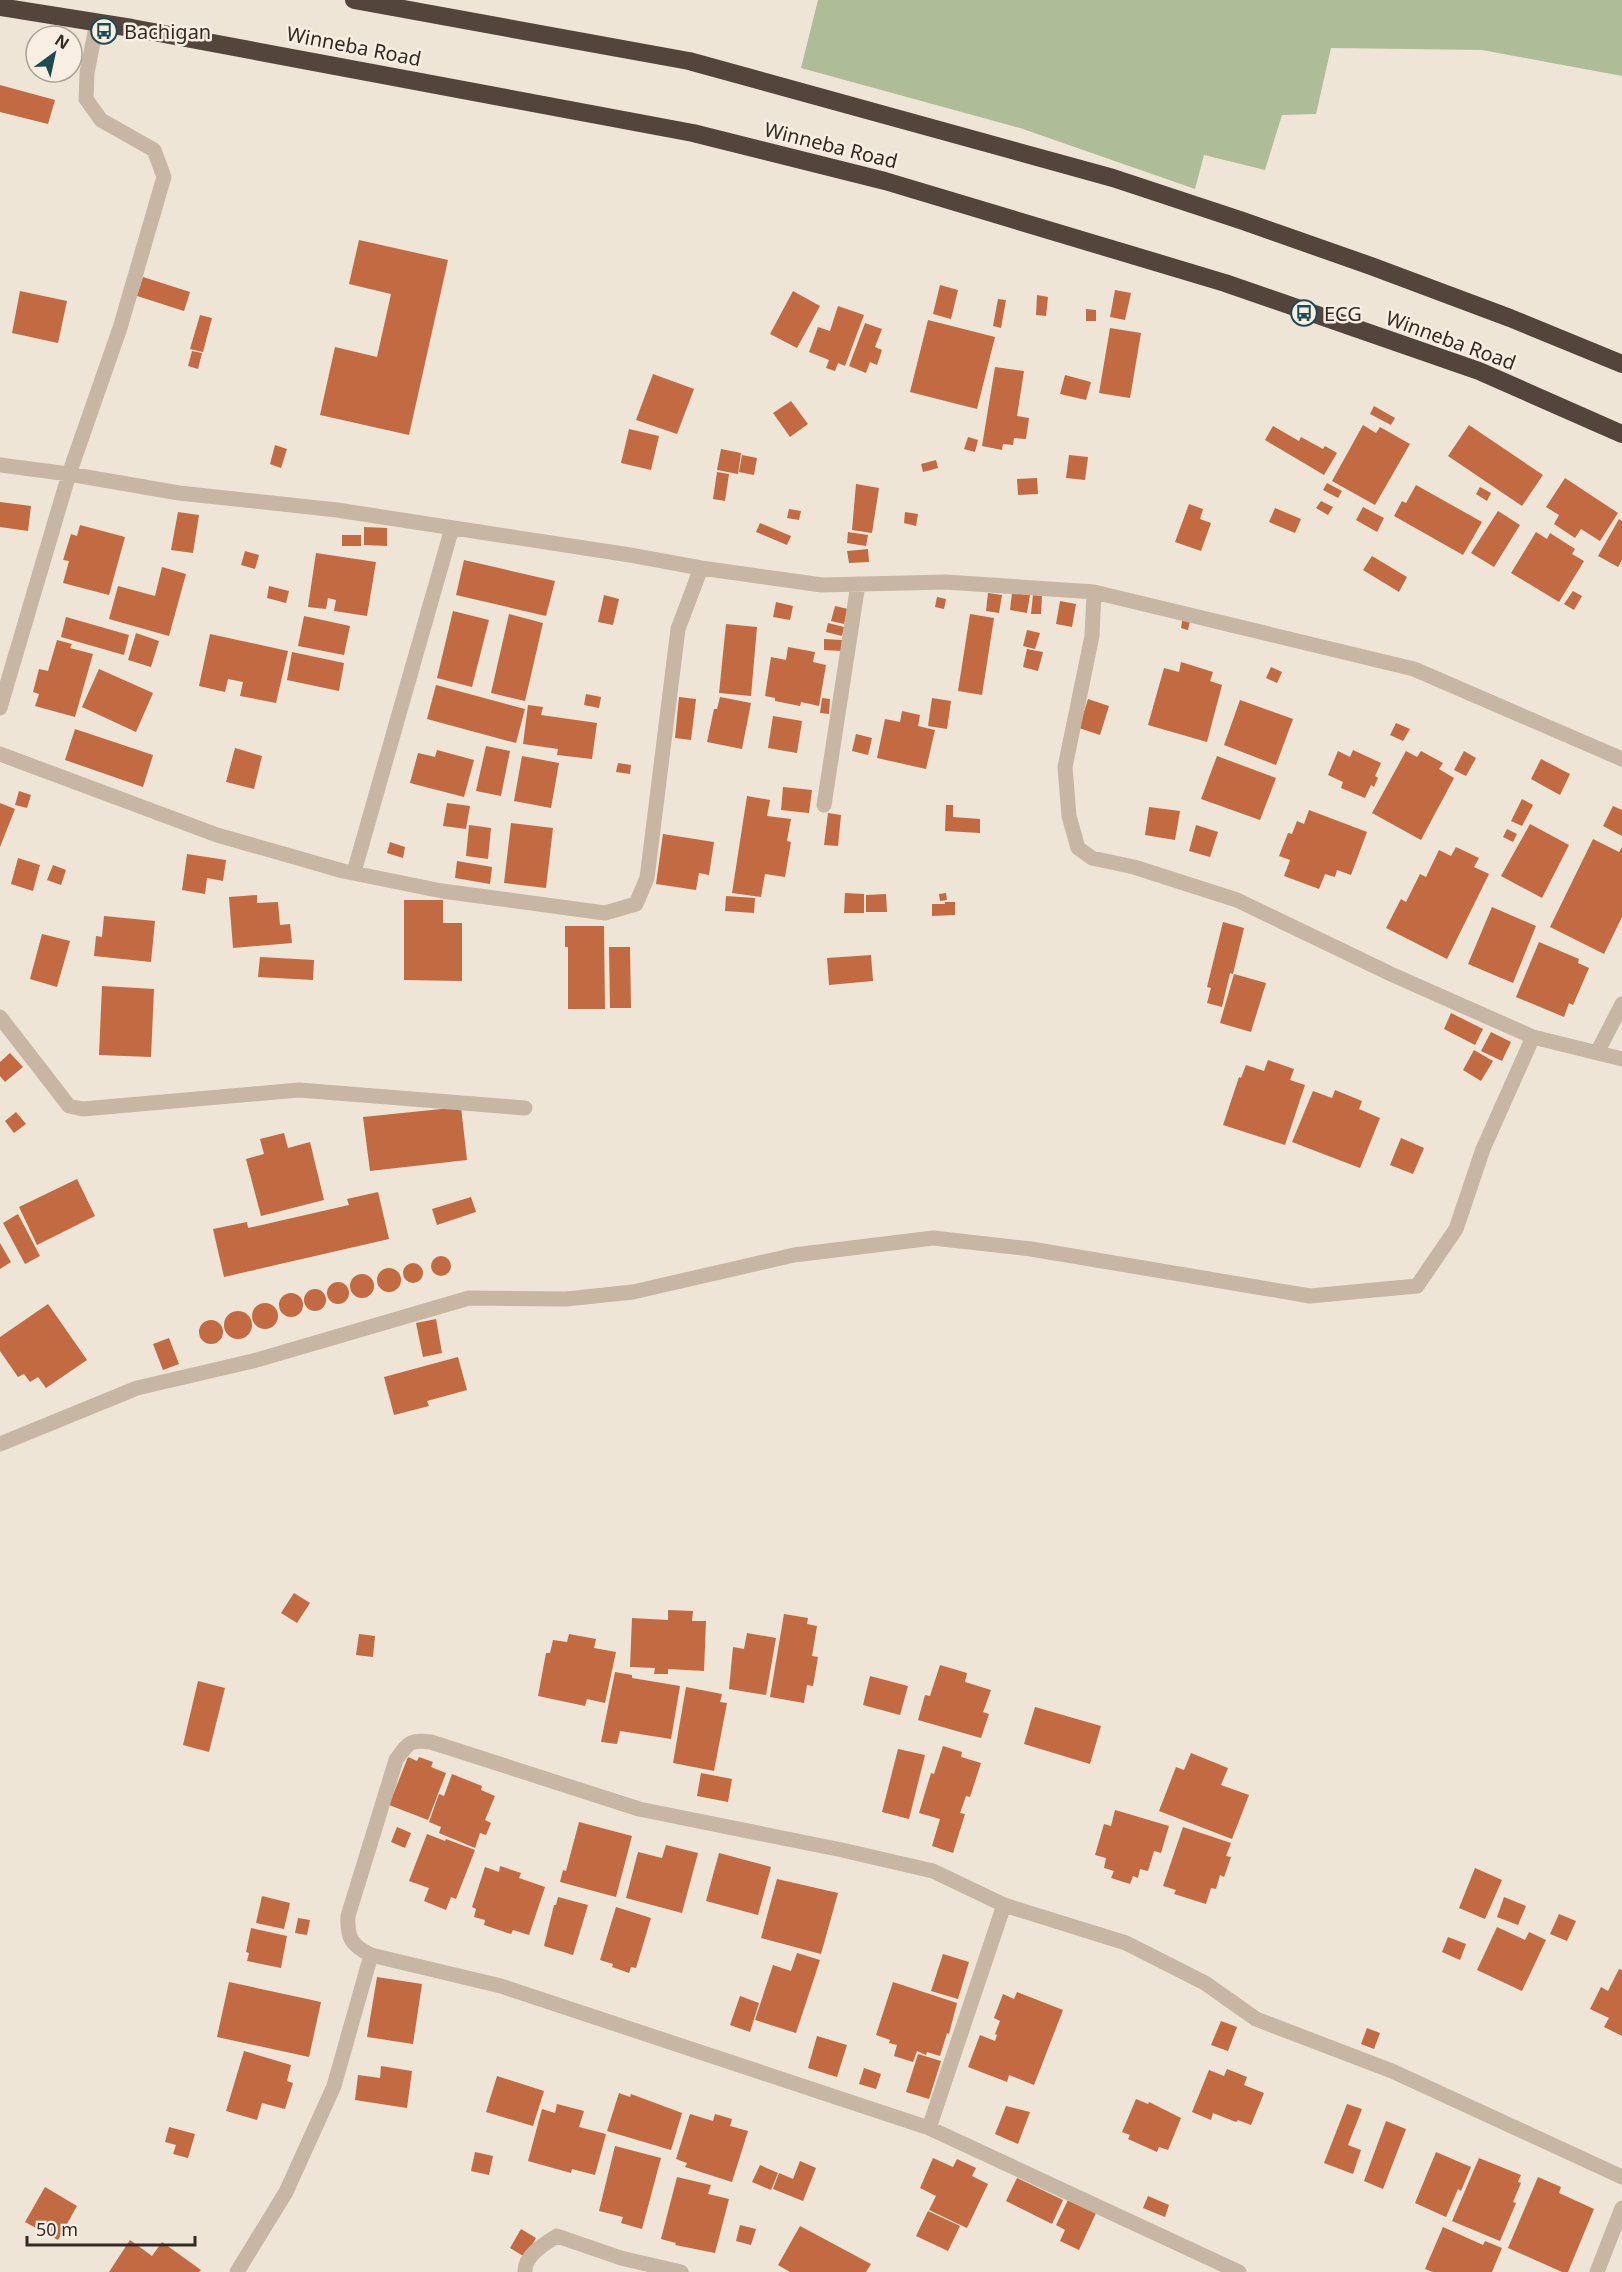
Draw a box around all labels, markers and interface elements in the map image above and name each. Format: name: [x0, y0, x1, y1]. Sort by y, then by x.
bus stop icon: Bachigan: [89, 16, 119, 46]
place label: Bachigan: [124, 18, 211, 45]
street label: Winneba Road: [284, 20, 424, 72]
north arrow: [24, 24, 84, 84]
text: N: [51, 29, 74, 54]
street label: Winneba Road: [761, 115, 901, 175]
bus stop icon: ECG: [1289, 298, 1319, 328]
place label: ECG: [1324, 300, 1362, 327]
street label: Winneba Road: [1382, 304, 1520, 376]
scale bar: [27, 2209, 195, 2247]
text: 50 m: [36, 2217, 78, 2241]

